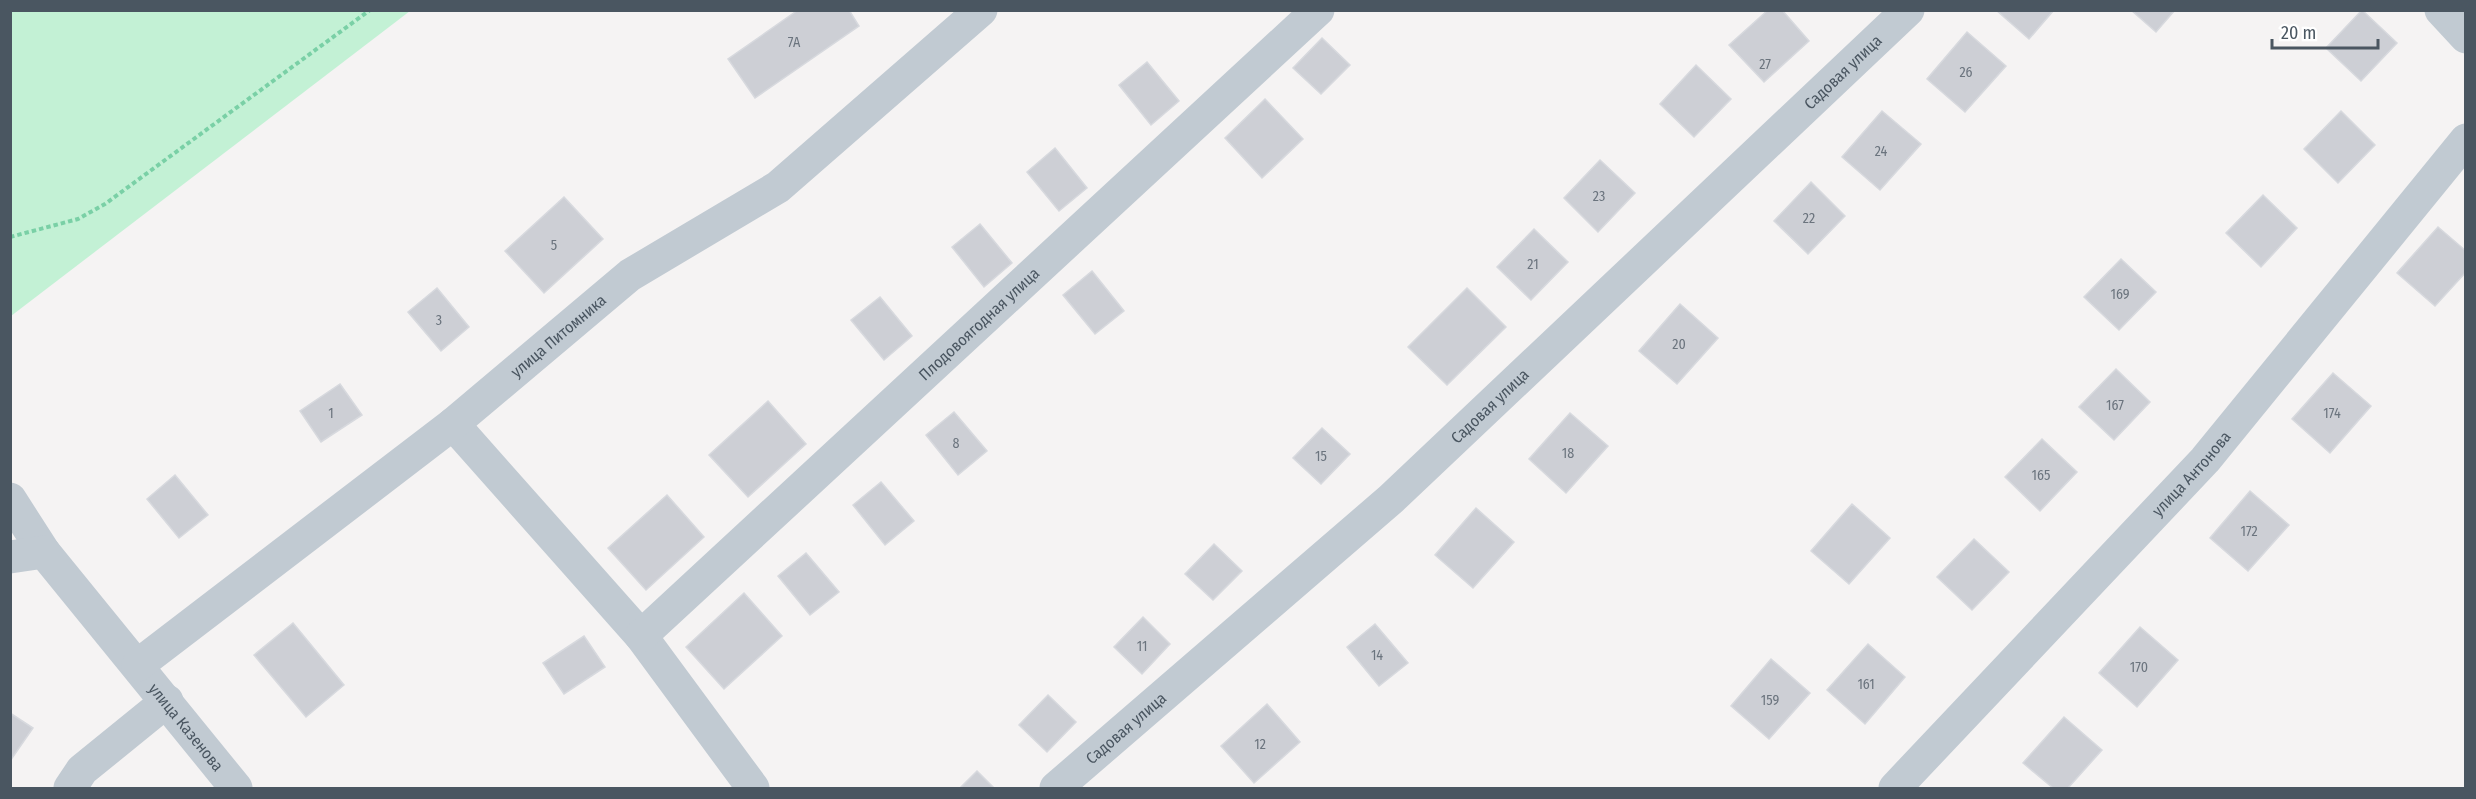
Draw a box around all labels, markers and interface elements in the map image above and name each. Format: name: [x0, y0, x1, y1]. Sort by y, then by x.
scale bar: [2272, 12, 2378, 50]
text: 20 m: [2281, 22, 2316, 44]
street label: Садовая улица: [1800, 31, 1885, 113]
house number: 7А: [788, 34, 801, 51]
house number: 27: [1759, 56, 1771, 73]
house number: 26: [1959, 64, 1973, 81]
house number: 24: [1875, 143, 1888, 160]
house number: 23: [1593, 188, 1605, 205]
house number: 22: [1803, 210, 1815, 227]
house number: 5: [551, 237, 557, 254]
house number: 21: [1527, 256, 1539, 273]
street label: Плодовоягодная улица: [915, 263, 1043, 384]
house number: 169: [2110, 286, 2130, 303]
street label: улица Питомника: [507, 290, 610, 381]
house number: 3: [436, 312, 442, 329]
house number: 20: [1672, 336, 1686, 353]
street label: Садовая улица: [1447, 365, 1532, 447]
house number: 167: [2106, 397, 2124, 414]
house number: 1: [328, 405, 334, 422]
house number: 174: [2323, 405, 2341, 422]
street label: улица Антонова: [2148, 427, 2234, 520]
house number: 8: [953, 435, 960, 452]
house number: 18: [1562, 445, 1574, 462]
house number: 15: [1315, 448, 1327, 465]
house number: 165: [2032, 467, 2050, 484]
house number: 172: [2240, 523, 2258, 540]
house number: 11: [1137, 638, 1147, 655]
house number: 14: [1371, 647, 1383, 664]
house number: 170: [2130, 659, 2148, 676]
house number: 161: [1857, 676, 1875, 693]
street label: улица Казенова: [145, 679, 228, 775]
street label: Садовая улица: [1082, 688, 1170, 768]
house number: 159: [1761, 692, 1779, 709]
house number: 12: [1254, 736, 1266, 753]

